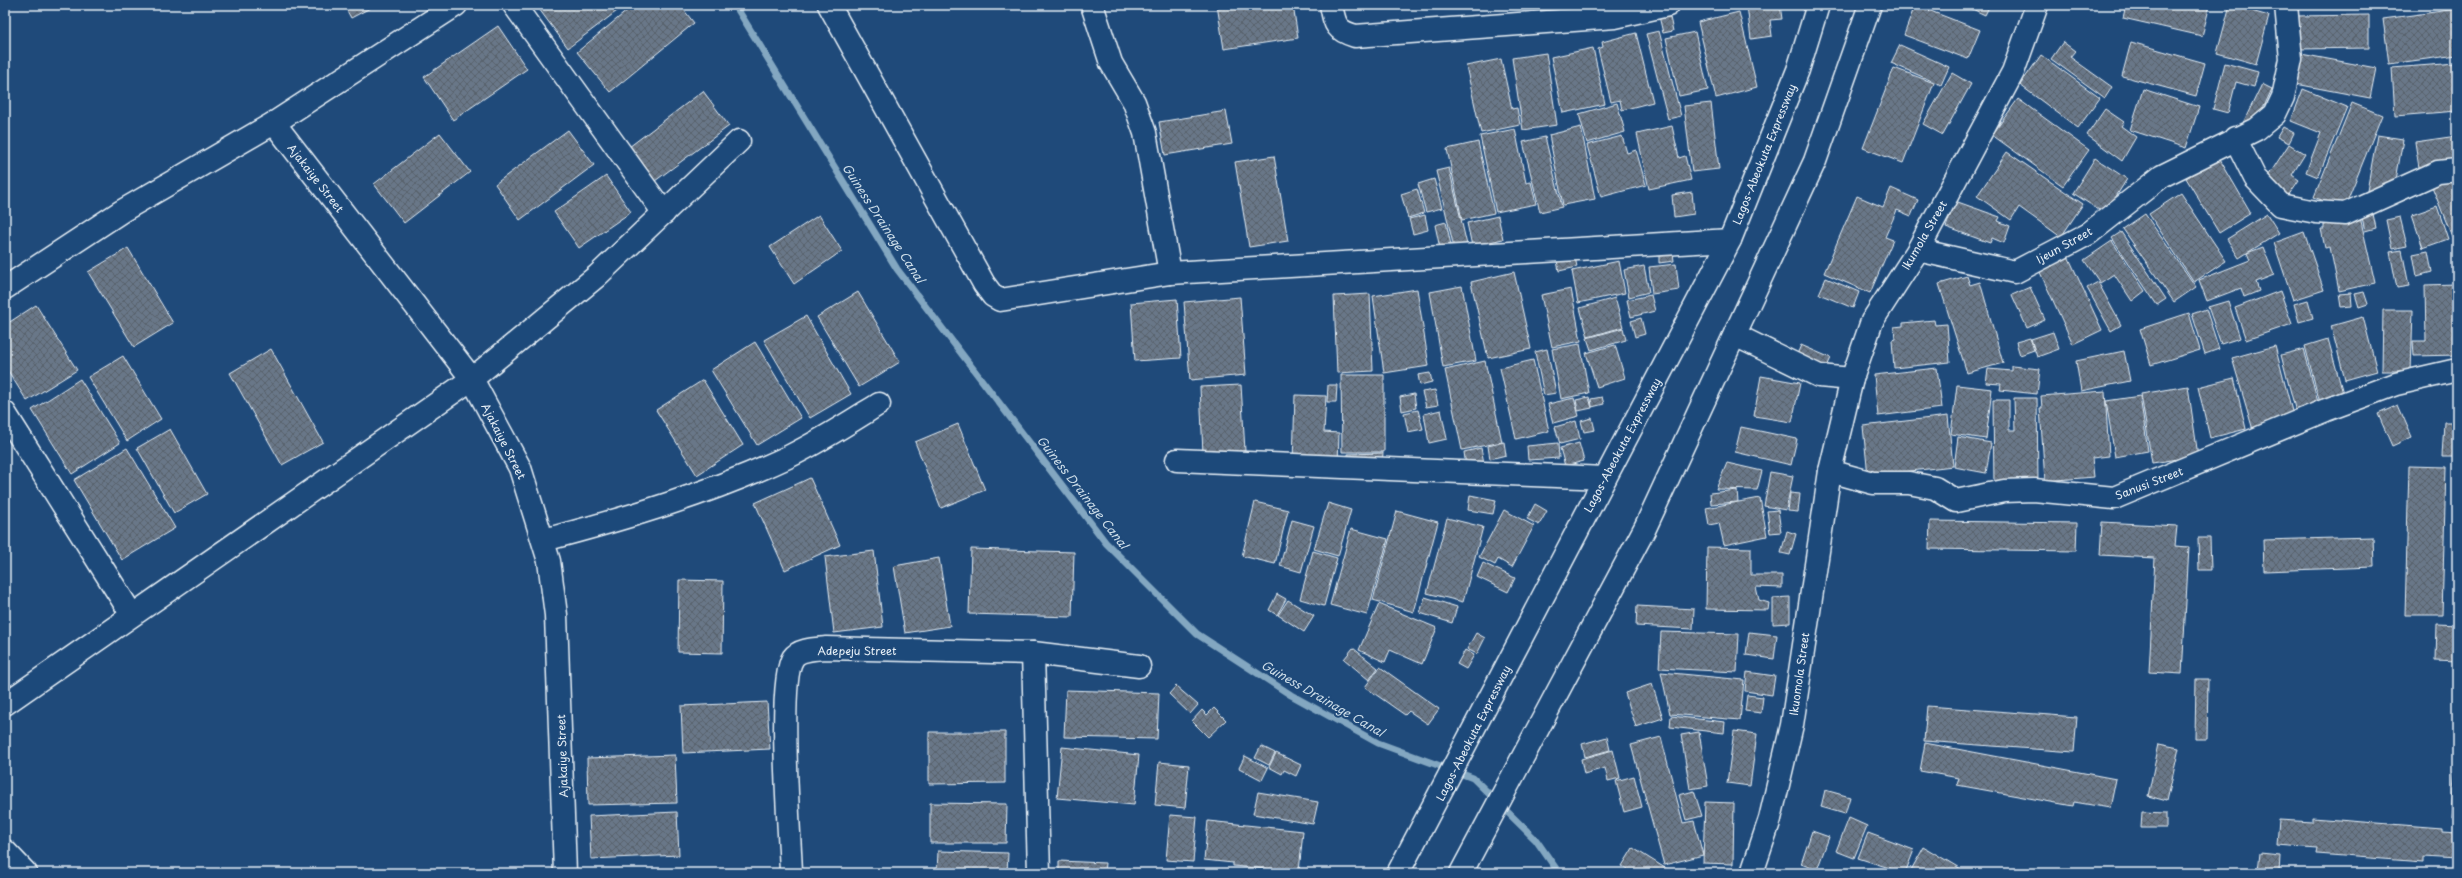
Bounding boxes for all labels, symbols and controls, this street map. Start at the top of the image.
street label: Lagos-Abeokuta Expressway [1728,81,1800,227]
street label: Ajakaiye Street [284,140,349,216]
water label: Guiness Drainage Canal [839,160,930,288]
street label: Ikumola Street [1897,197,1951,273]
street label: Ijeun Street [2033,222,2096,267]
street label: Lagos-Abeokuta Expressway [1579,375,1665,515]
street label: Ajakaiye Street [478,400,531,482]
water label: Guiness Drainage Canal [1033,432,1134,554]
street label: Sanusi Street [2113,462,2186,504]
street label: Ikuomola Street [1785,631,1813,717]
street label: Adepeju Street [817,642,897,659]
water label: Guiness Drainage Canal [1258,655,1389,741]
street label: Lagos-Abeokuta Expressway [1431,662,1515,804]
street label: Ajakaiye Street [552,714,572,798]

